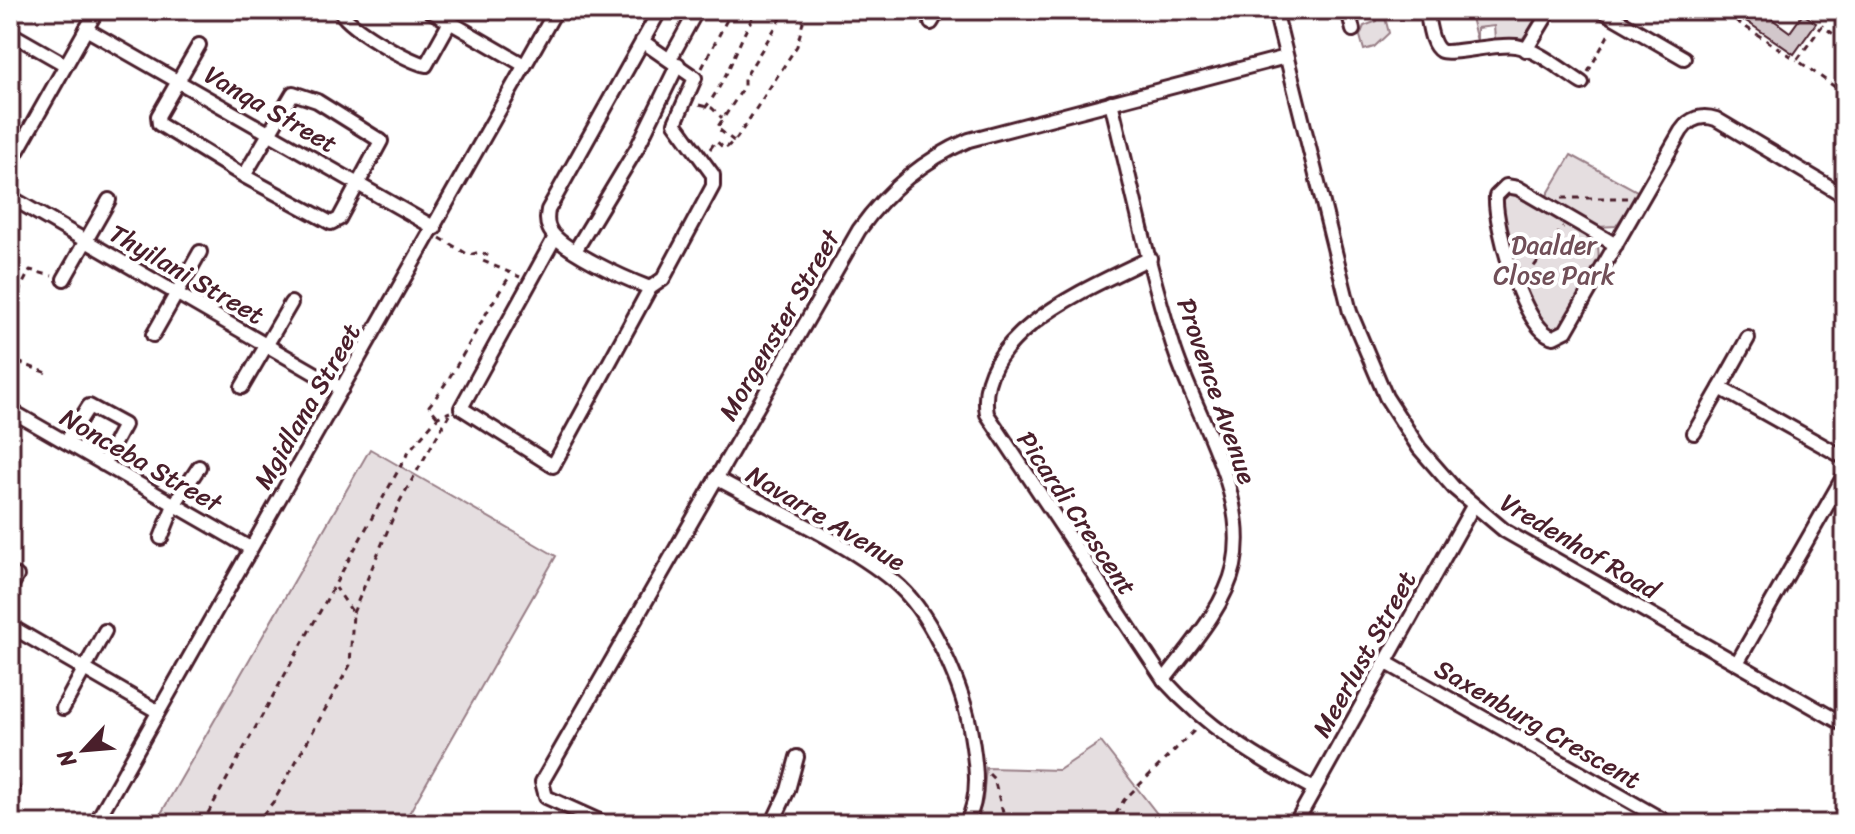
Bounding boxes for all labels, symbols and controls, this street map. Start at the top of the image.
street label: Vanqa Street [195,52,347,166]
street label: Thyilani Street [100,211,274,337]
street label: Morgenster Street [705,219,853,429]
park label: Daalder Close Park [1493,222,1615,298]
street label: Provence Avenue [1164,292,1271,491]
street label: Mgidlana Street [241,314,373,498]
street label: Nonceba Street [51,395,232,526]
street label: Picardi Crescent [1004,421,1150,605]
street label: Navarre Avenue [737,452,915,584]
street label: Vredenhof Road [1491,480,1671,613]
street label: Meerlust Street [1299,562,1429,746]
street label: Saxenburg Crescent [1426,646,1650,802]
north arrow [44,710,124,790]
text: N [45,742,88,775]

